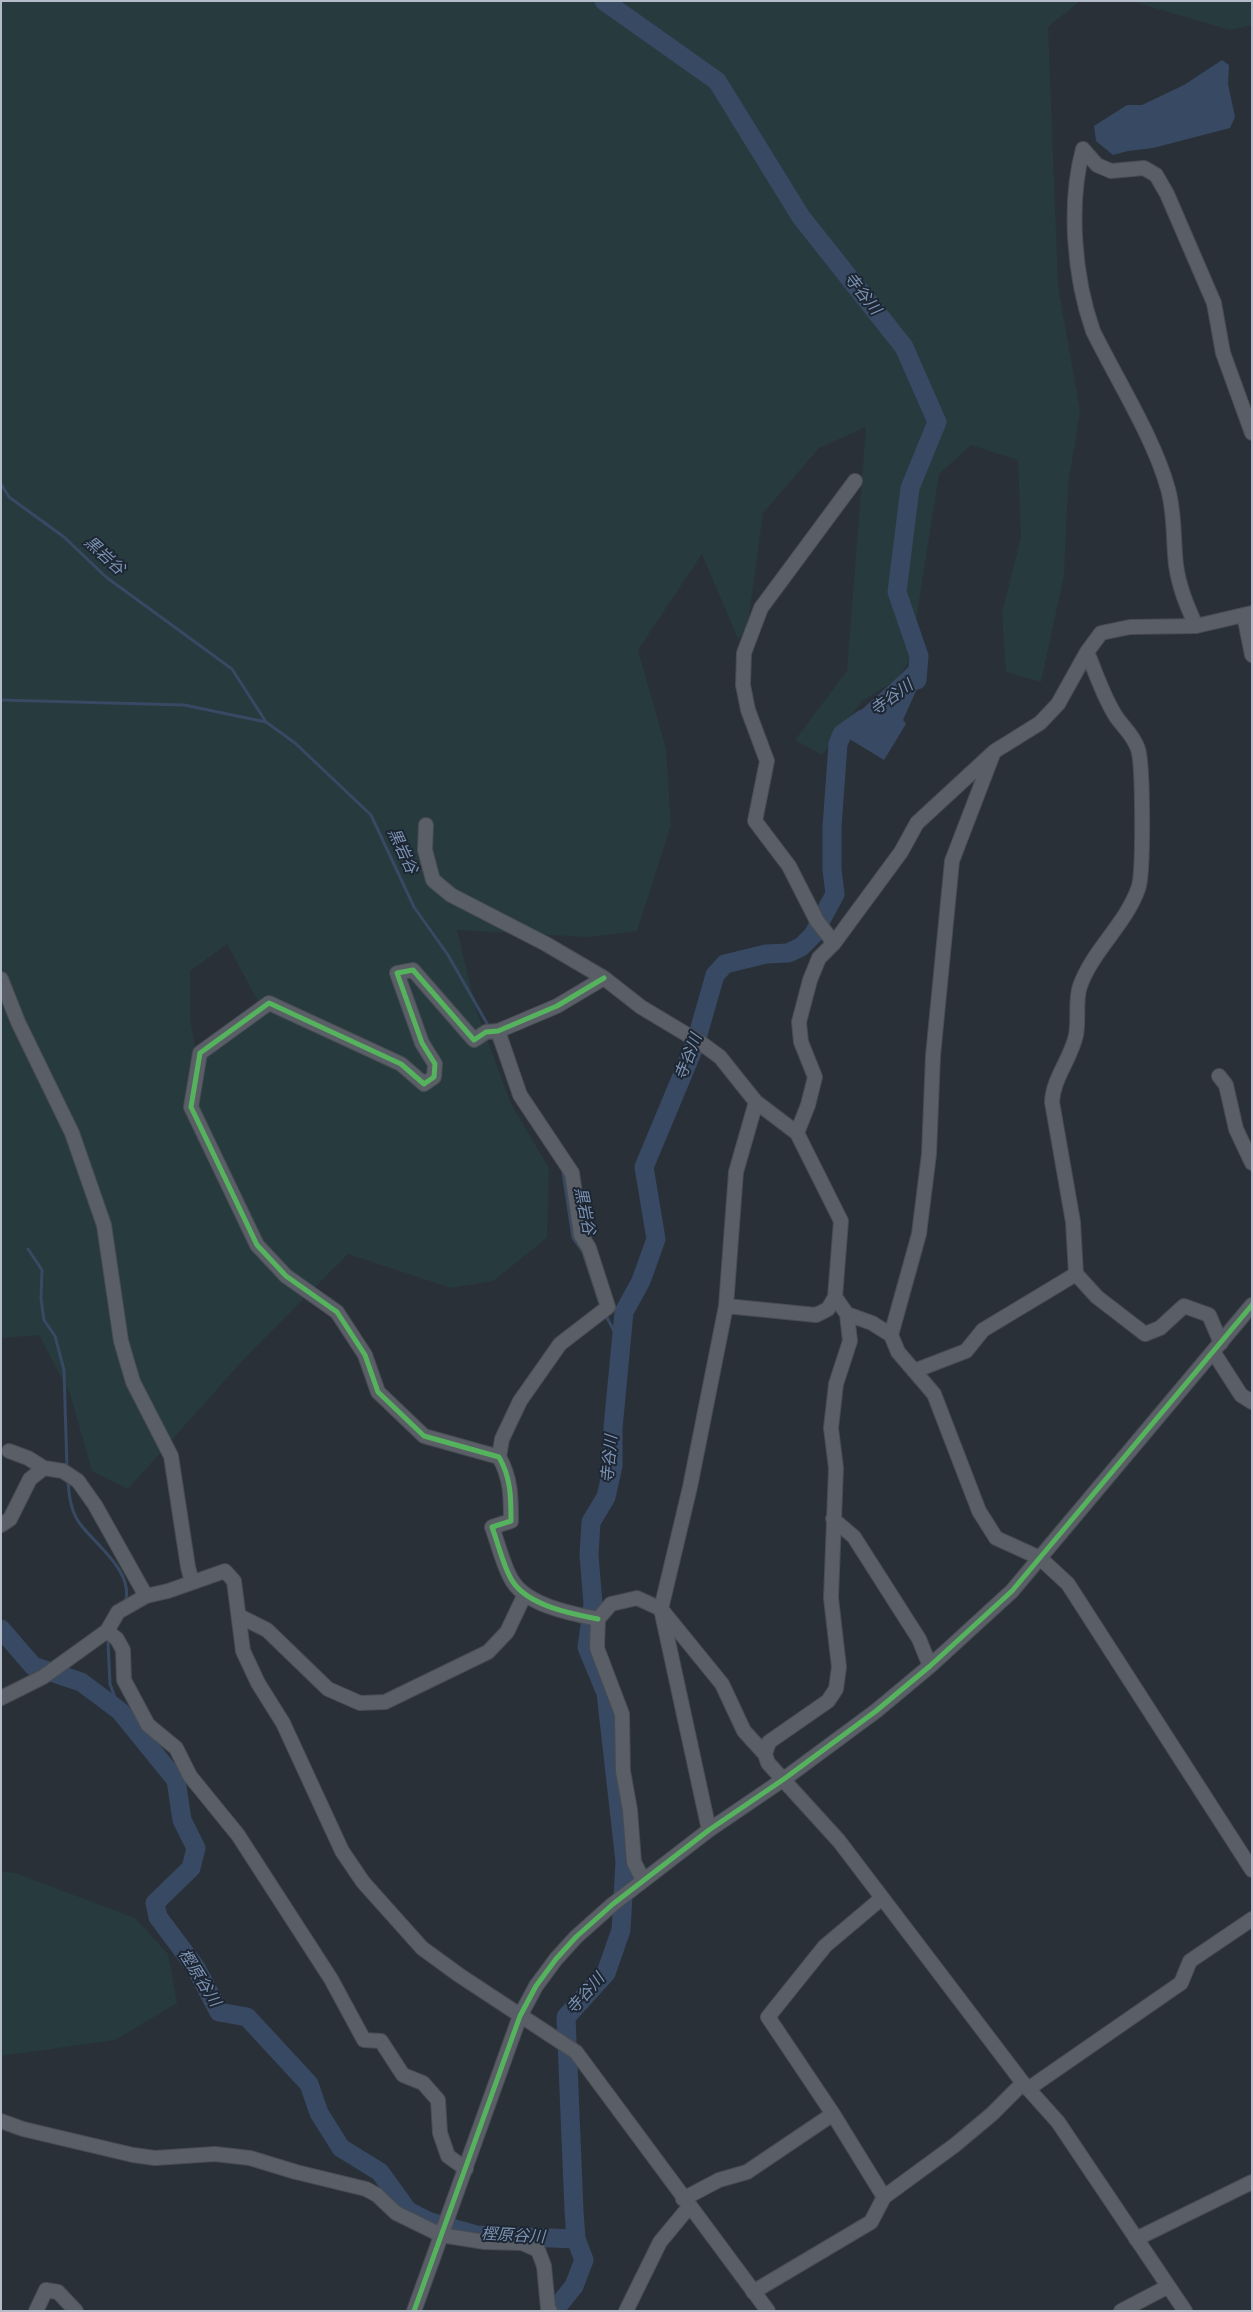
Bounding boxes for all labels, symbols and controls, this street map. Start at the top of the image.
water label: 寺谷川 [840,269,884,319]
water label: 黒岩谷 [80,533,128,579]
water label: 寺谷川 [867,676,917,720]
water label: 黒岩谷 [383,825,421,877]
water label: 寺谷川 [671,1031,707,1083]
water label: 黒岩谷 [570,1186,598,1236]
water label: 寺谷川 [598,1434,622,1484]
water label: 樫原谷川 [174,1946,224,2010]
water label: 寺谷川 [563,1970,609,2018]
water label: 樫原谷川 [481,2225,545,2247]

